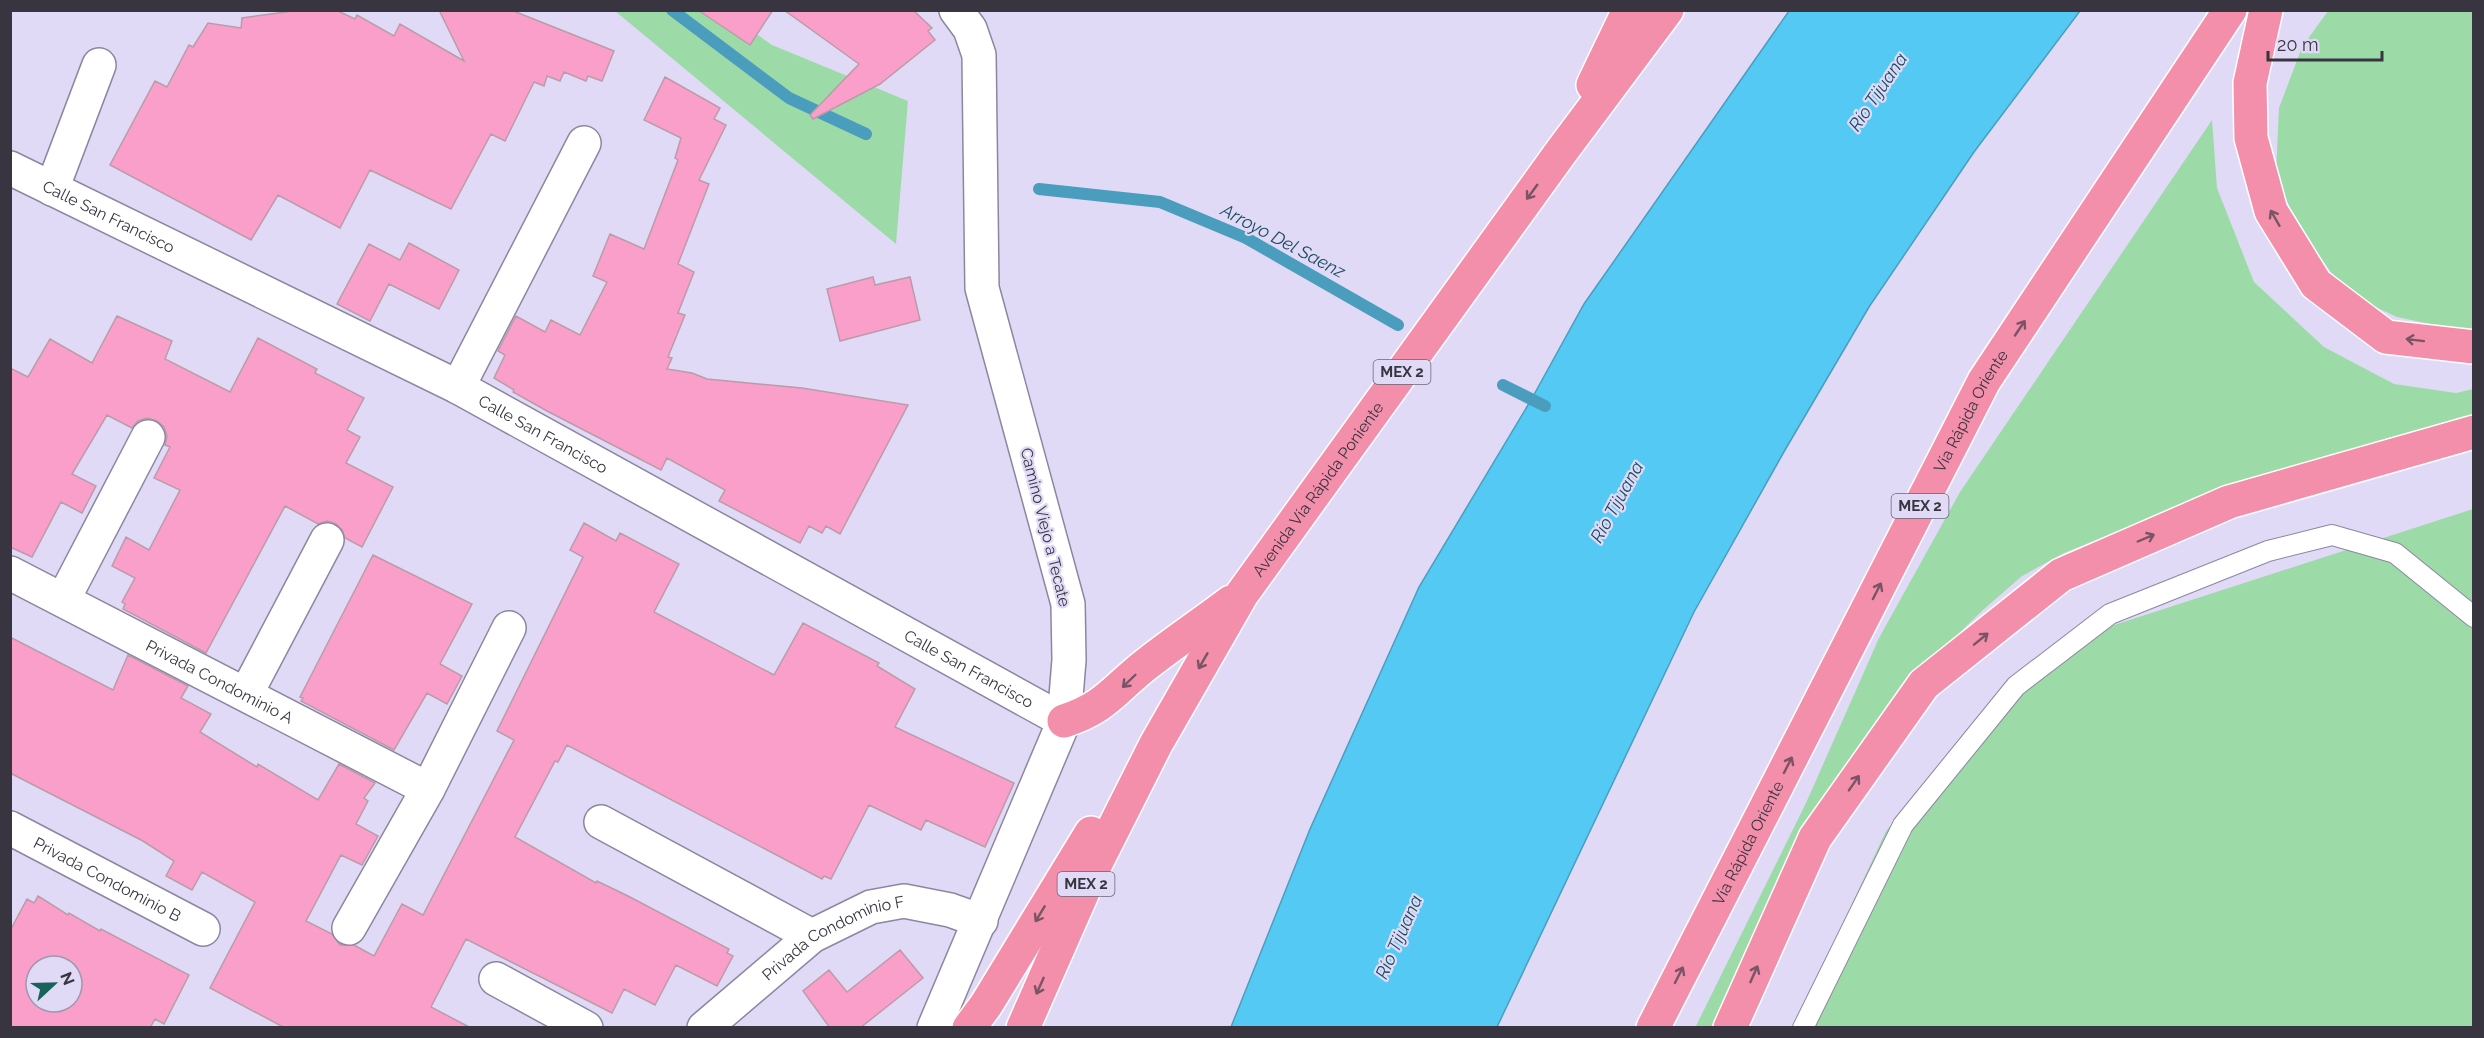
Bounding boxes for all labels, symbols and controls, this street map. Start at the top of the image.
scale bar [2268,24,2382,62]
text: 20 m [2277,34,2319,55]
water label: Río Tijuana [1844,49,1911,135]
street label: Calle San Francisco [39,176,178,257]
one-way arrow [1526,184,1538,200]
water label: Arroyo Del Saenz [1217,199,1349,282]
one-way arrow [2269,210,2281,227]
one-way arrow [2014,320,2026,337]
one-way arrow [2406,335,2426,346]
street label: Vía Rápida Oriente [1930,346,2012,476]
road number: MEX 2 [1374,360,1430,384]
street label: Calle San Francisco [475,391,611,478]
street label: Avenida Vía Rápida Poniente [1249,398,1388,580]
street label: Camino Viejo a Tecate [1017,446,1074,608]
water label: Río Tijuana [1586,457,1648,546]
road number: MEX 2 [1892,494,1948,518]
one-way arrow [2137,532,2155,543]
one-way arrow [1871,582,1883,600]
street label: Calle San Francisco [901,626,1037,712]
one-way arrow [1973,632,1989,645]
street label: Privada Condominio A [143,636,296,728]
one-way arrow [1197,652,1209,669]
one-way arrow [1121,673,1136,688]
one-way arrow [1782,756,1794,774]
one-way arrow [1847,776,1860,792]
street label: Vía Rápida Oriente [1709,778,1788,908]
street label: Privada Condominio B [30,833,184,926]
road number: MEX 2 [1058,872,1114,896]
street label: Privada Condominio F [758,892,906,985]
water label: Río Tijuana [1371,892,1426,982]
one-way arrow [1034,905,1046,922]
north arrow [24,954,84,1014]
one-way arrow [1749,966,1760,984]
one-way arrow [1674,967,1686,985]
text: N [56,969,79,988]
one-way arrow [1033,977,1044,995]

